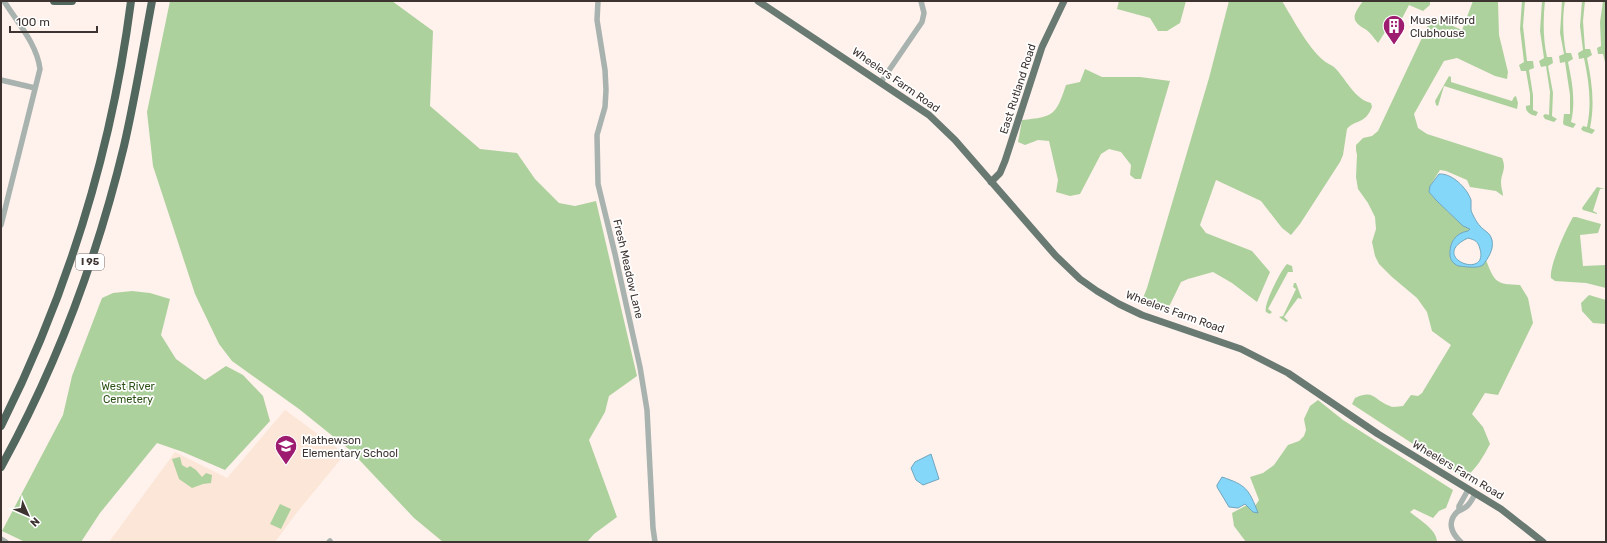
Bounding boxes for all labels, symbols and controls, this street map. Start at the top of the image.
scale bar [10,8,97,34]
building icon: Muse Milford Clubhouse [1381,13,1407,46]
place label: Muse Milford Clubhouse [1410,14,1475,40]
text: 100 m [16,15,50,29]
street label: East Rutland Road [997,42,1039,136]
street label: Wheelers Farm Road [850,45,942,115]
street label: Fresh Meadow Lane [610,218,646,320]
road number: I 95 [76,254,104,270]
street label: Wheelers Farm Road [1124,288,1226,336]
park label: West River Cemetery [101,380,156,406]
school or university icon: Mathewson Elementary School [273,433,299,466]
place label: Mathewson Elementary School [302,434,398,460]
street label: Wheelers Farm Road [1410,438,1506,502]
north arrow [8,495,48,535]
text: N [27,514,42,529]

